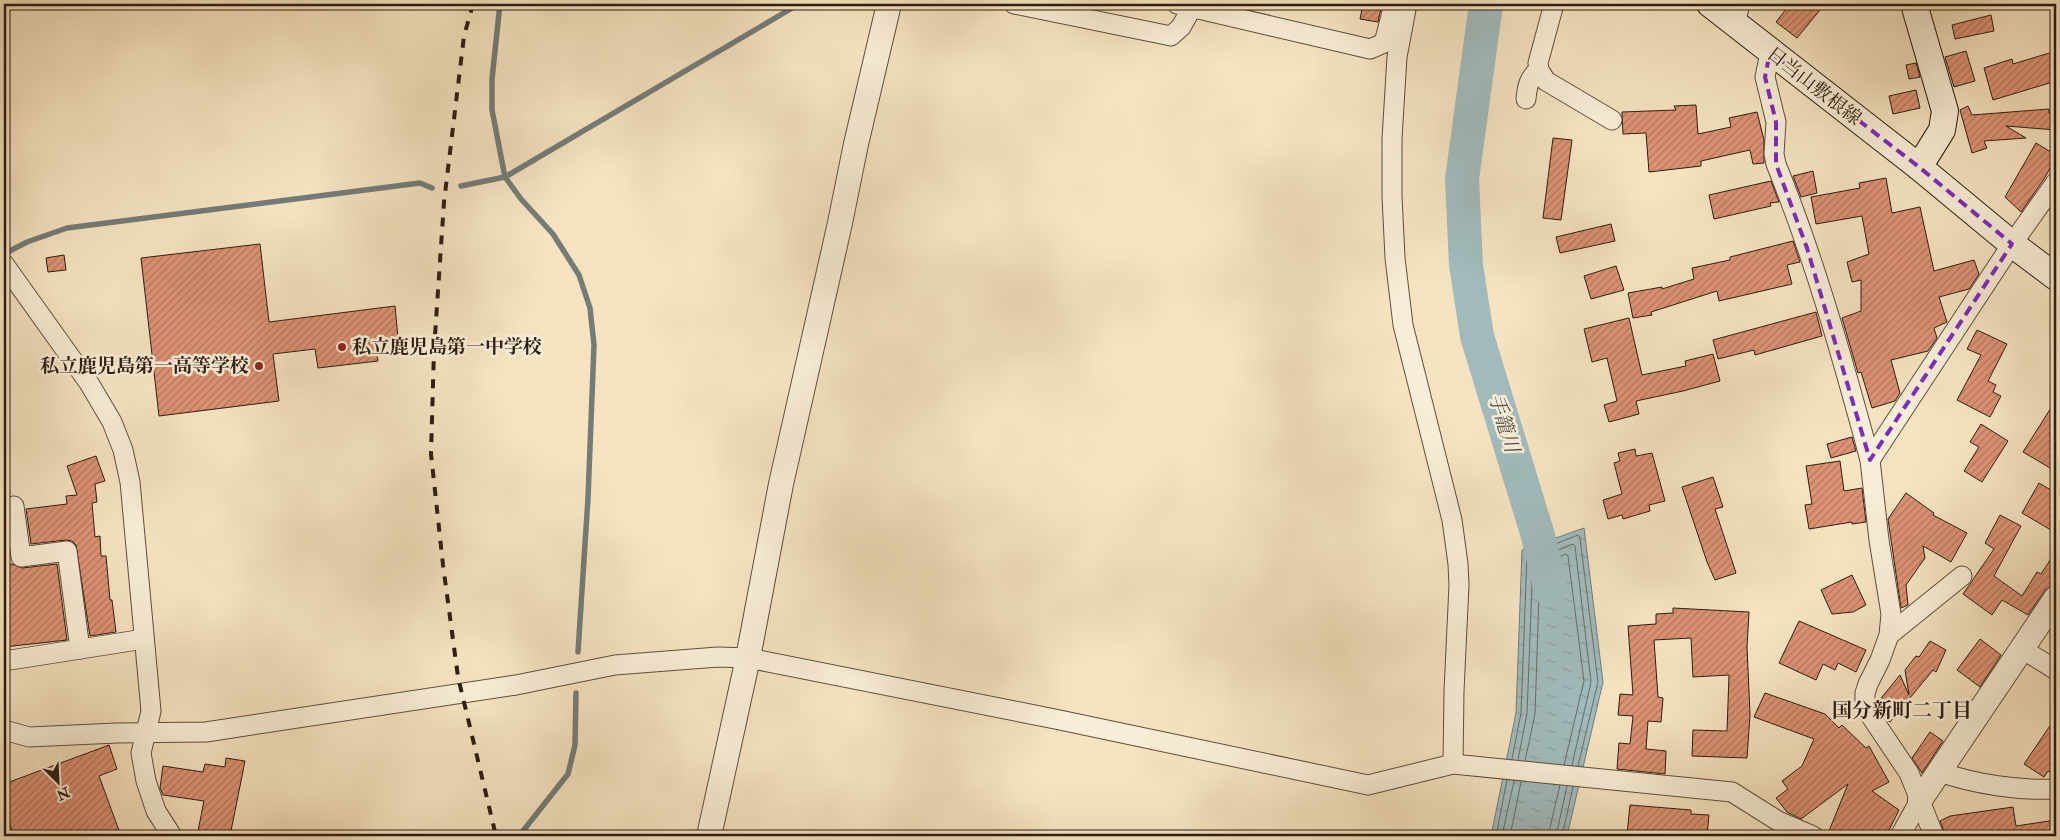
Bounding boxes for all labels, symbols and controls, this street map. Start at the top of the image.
street label: 日当山敷根線 [1762,41,1866,131]
place label: 私立鹿児島第一中学校 [352,335,542,359]
marker: 私立鹿児島第一中学校 [336,341,348,353]
place label: 私立鹿児島第一高等学校 [40,354,249,378]
marker: 私立鹿児島第一高等学校 [253,360,265,372]
water label: 手籠川 [1483,391,1525,457]
district label: 国分新町二丁目 [1832,698,1972,723]
north arrow [32,758,82,808]
text: N [53,783,73,804]

